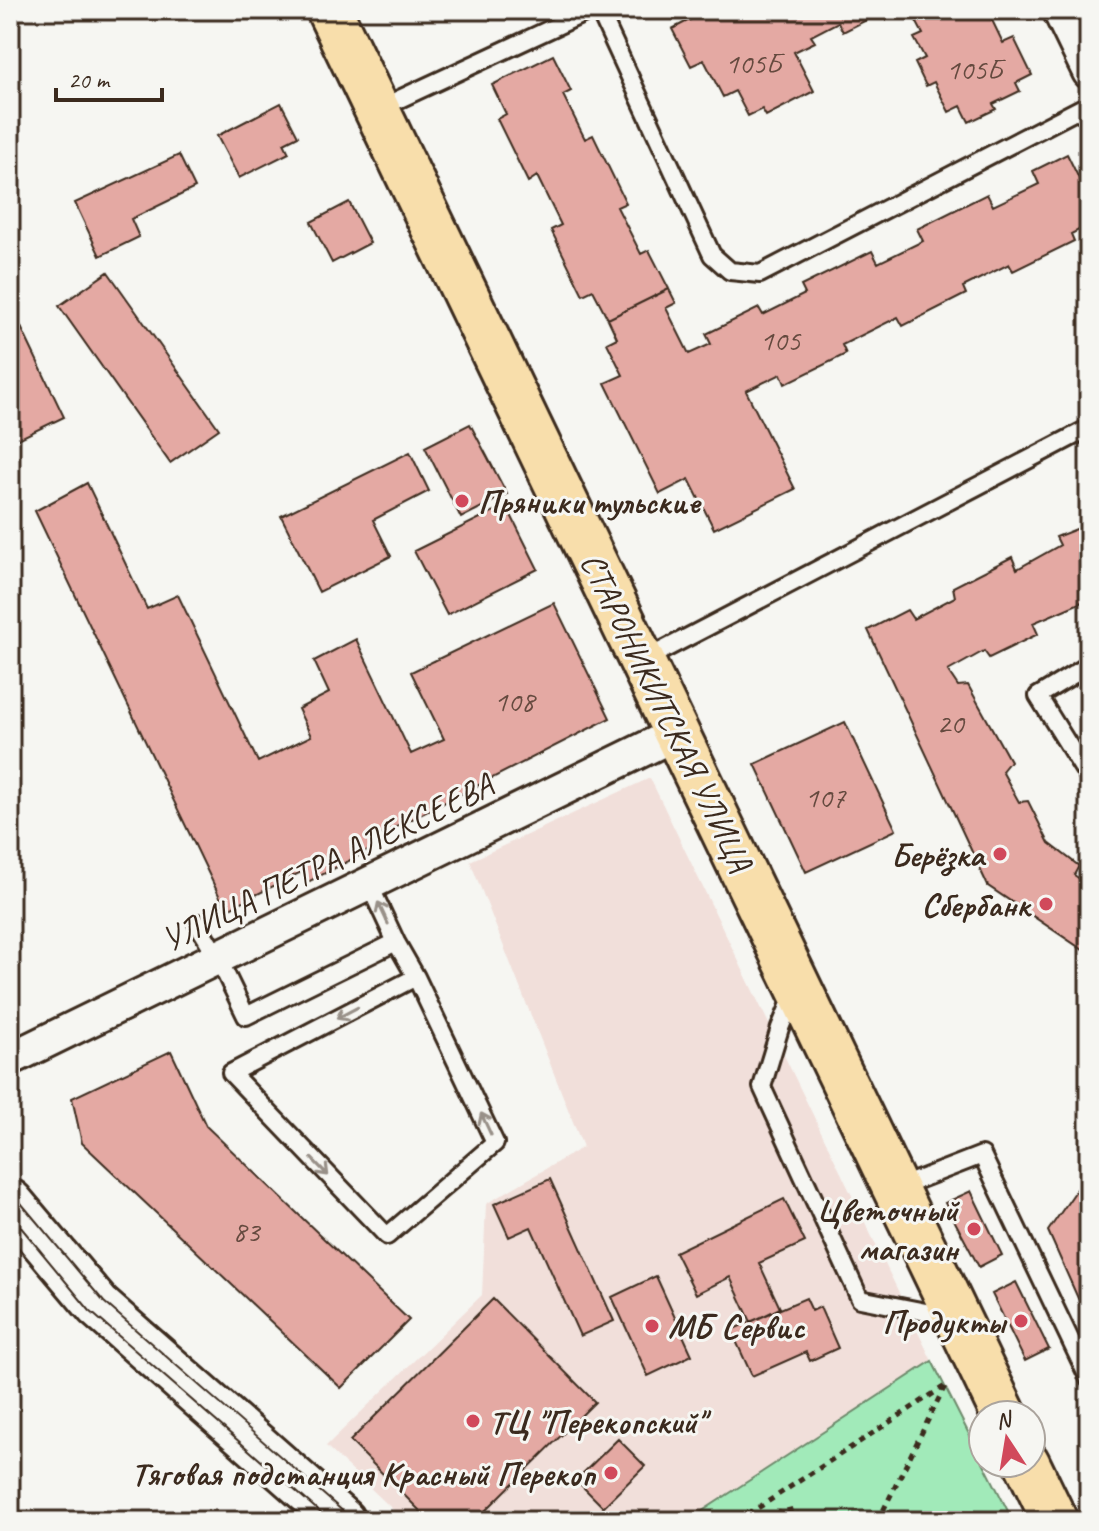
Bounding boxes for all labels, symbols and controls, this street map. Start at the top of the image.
house number: 105Б [725,44,786,82]
house number: 105Б [946,50,1007,88]
scale bar [56,52,162,102]
text: 20 m [68,65,111,95]
house number: 105 [760,321,802,359]
place label: Пряники тульские [478,480,702,523]
marker: Пряники тульские [453,492,471,510]
street label: СТАРОНИКИТСКАЯ УЛИЦА [571,545,763,879]
house number: 108 [494,682,537,720]
house number: 20 [937,704,966,742]
street label: УЛИЦА ПЕТРА АЛЕКСЕЕВА [154,762,501,961]
house number: 107 [805,778,847,816]
place label: Берёзка [891,833,987,877]
marker: Берёзка [991,845,1009,863]
place label: Сбербанк [921,883,1032,926]
marker: Сбербанк [1037,895,1055,913]
one-way arrow [375,901,390,925]
one-way arrow [335,1005,359,1021]
one-way arrow [478,1112,493,1136]
one-way arrow [310,1157,329,1176]
place label: Цветочный магазин [817,1188,961,1270]
house number: 83 [233,1212,262,1250]
marker: Цветочный магазин [965,1220,983,1238]
place label: Продукты [882,1300,1008,1343]
place label: МБ Сервис [668,1305,806,1348]
marker: Продукты [1012,1312,1030,1330]
marker: МБ Сервис [643,1317,661,1335]
north arrow [967,1399,1047,1479]
place label: ТЦ "Перекопский" [489,1400,712,1443]
text: N [993,1405,1016,1436]
marker: ТЦ "Перекопский" [464,1412,482,1430]
place label: Тяговая подстанция Красный Перекоп [131,1452,597,1495]
marker: Тяговая подстанция Красный Перекоп [602,1464,620,1482]

